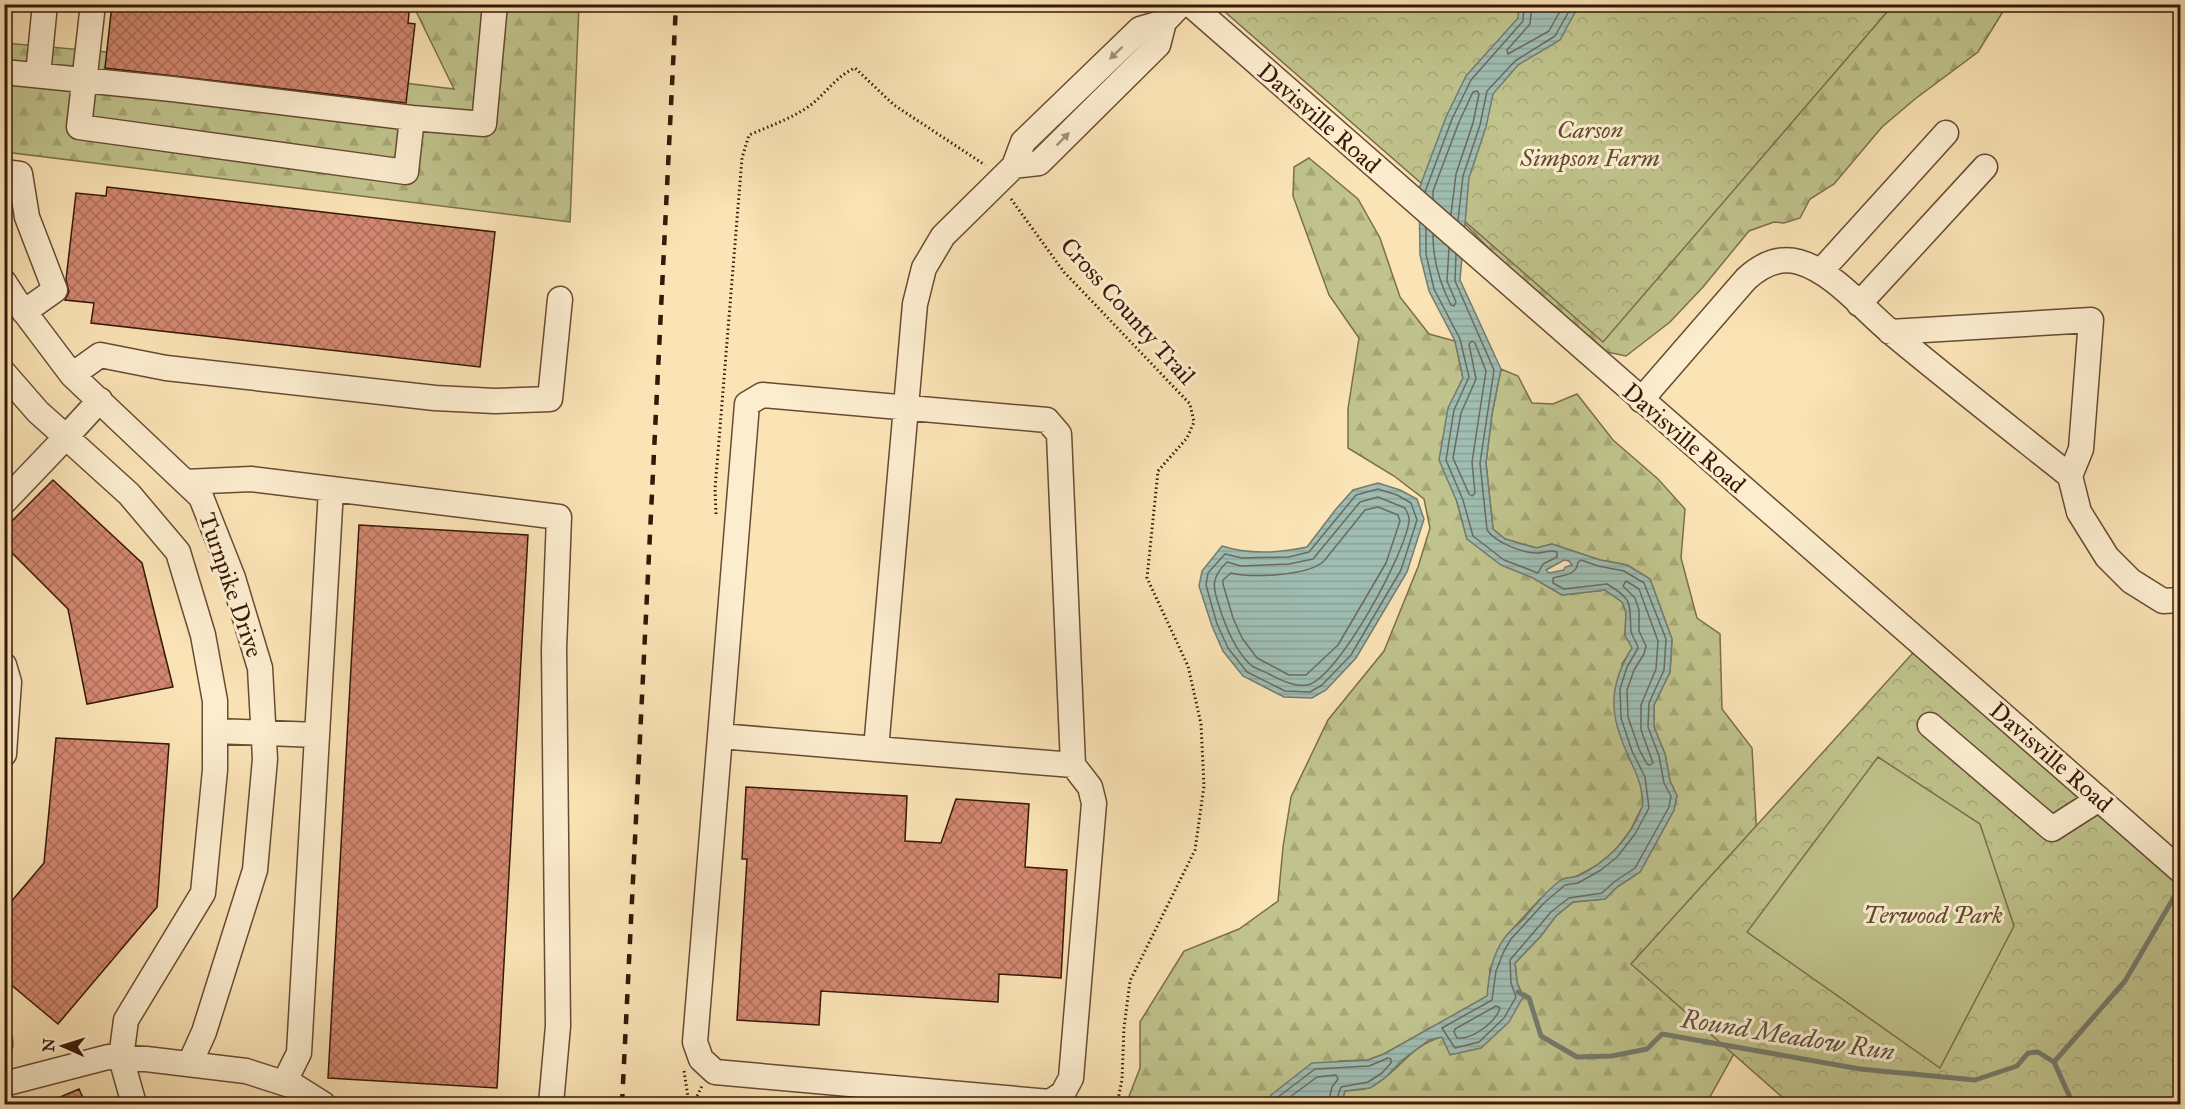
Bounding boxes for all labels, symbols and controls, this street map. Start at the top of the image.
one-way arrow [1109,45,1123,59]
street label: Davisville Road [1251,56,1387,180]
park label: Carson Simpson Farm [1519,115,1660,173]
one-way arrow [1055,133,1069,147]
street label: Cross County Trail [1054,231,1202,391]
street label: Davisville Road [1616,376,1752,500]
street label: Turnpike Drive [192,509,270,661]
street label: Davisville Road [1983,695,2119,819]
park label: Terwood Park [1863,900,2003,930]
water label: Round Meadow Run [1678,1002,1897,1068]
north arrow [33,1016,93,1076]
text: N [39,1038,58,1053]

